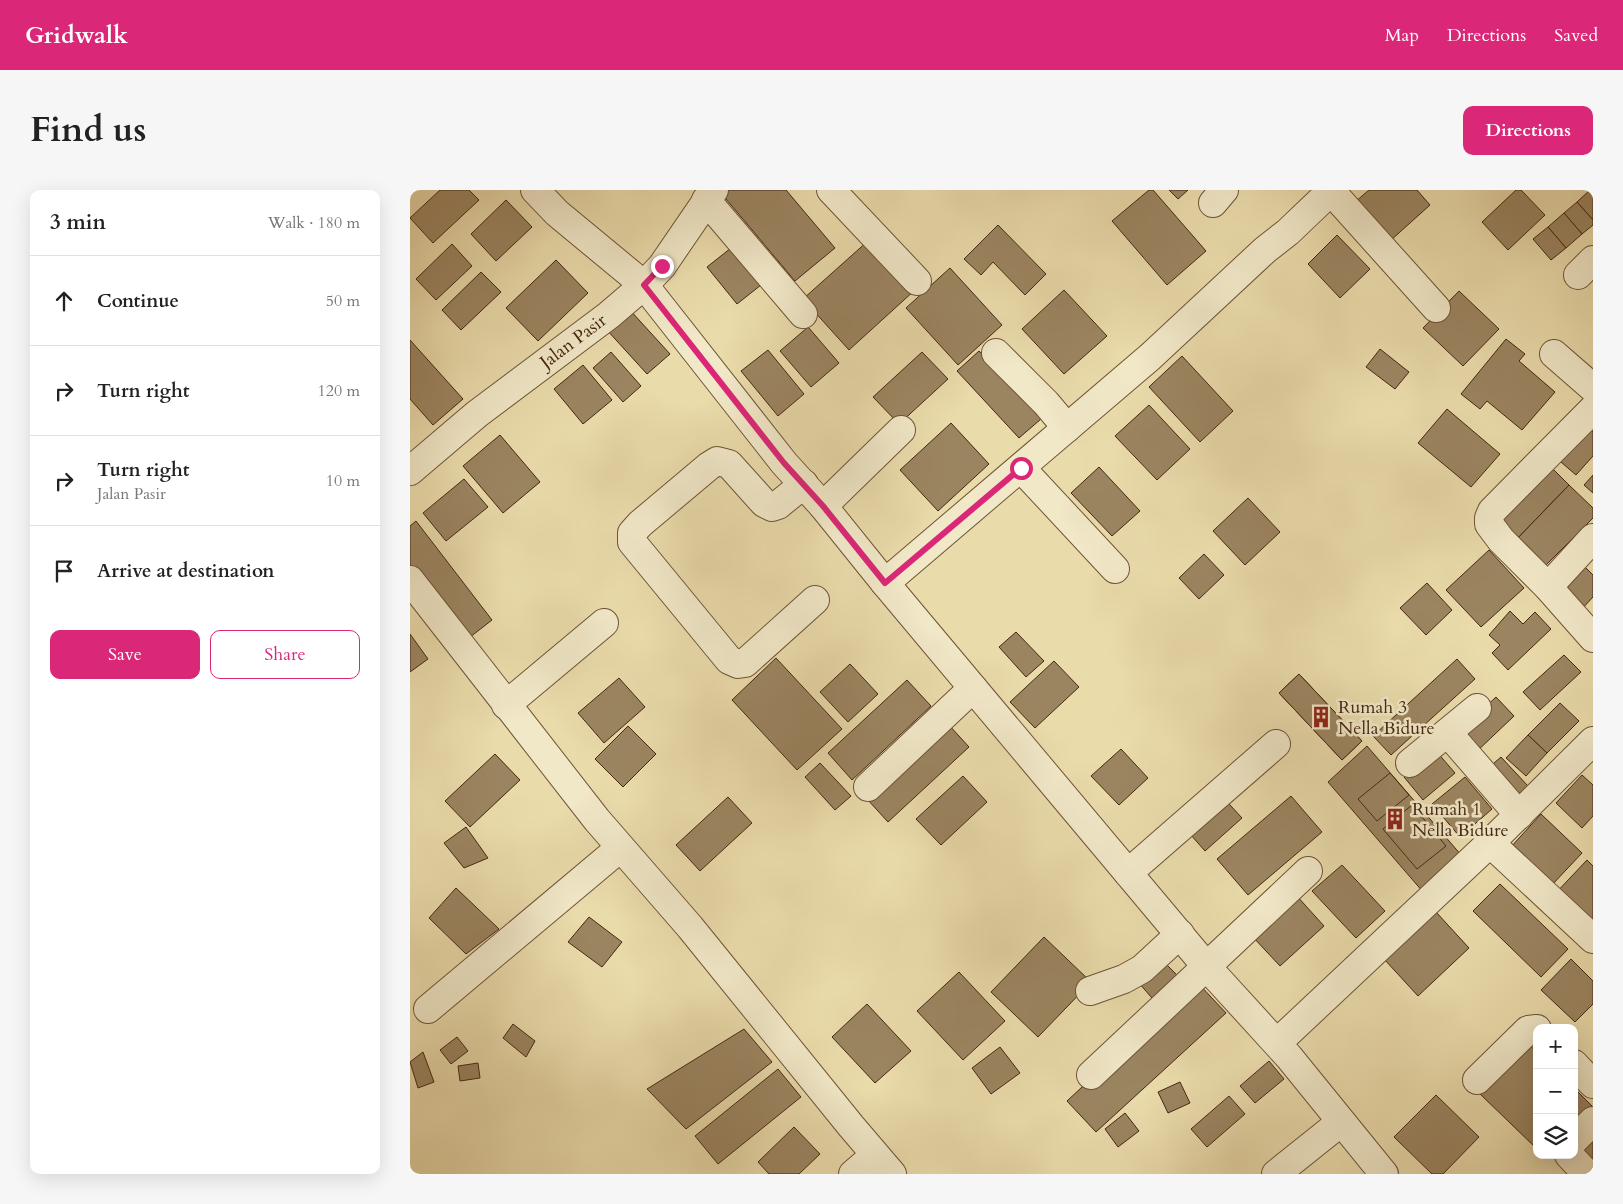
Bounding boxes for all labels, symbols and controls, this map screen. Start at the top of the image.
text: Gridwalk [25,19,128,52]
text: Map [1385,23,1419,48]
text: Directions [1447,23,1526,48]
text: Saved [1554,23,1598,48]
text: Find us [30,106,146,154]
button: Directions [1463,106,1593,155]
text: 3 min [50,208,106,237]
text: Walk · 180 m [268,212,360,234]
route end [651,255,674,278]
icon: ahead [50,287,78,315]
text: Continue [97,288,179,314]
text: 50 m [326,290,360,312]
street label: Jalan Pasir [532,308,612,376]
icon: right [50,377,78,405]
text: Turn right [97,378,189,404]
text: 120 m [318,380,360,402]
text: Turn right [97,457,189,483]
route start [1010,457,1033,480]
icon: right [50,467,78,495]
text: 10 m [326,470,360,492]
text: Jalan Pasir [97,483,166,505]
icon: arrive [50,557,78,585]
text: Arrive at destination [97,558,274,584]
button: Save [50,630,200,679]
button: Share [210,630,360,679]
place label: Rumah 3 Nella Bidure [1338,695,1435,741]
building icon: Rumah 3 Nella Bidure [1308,704,1334,730]
place label: Rumah 1 Nella Bidure [1412,797,1509,843]
building icon: Rumah 1 Nella Bidure [1382,806,1408,832]
map controls [1533,1024,1578,1159]
button: + [1533,1024,1578,1069]
button: − [1533,1069,1578,1114]
button: layers [1533,1114,1578,1159]

